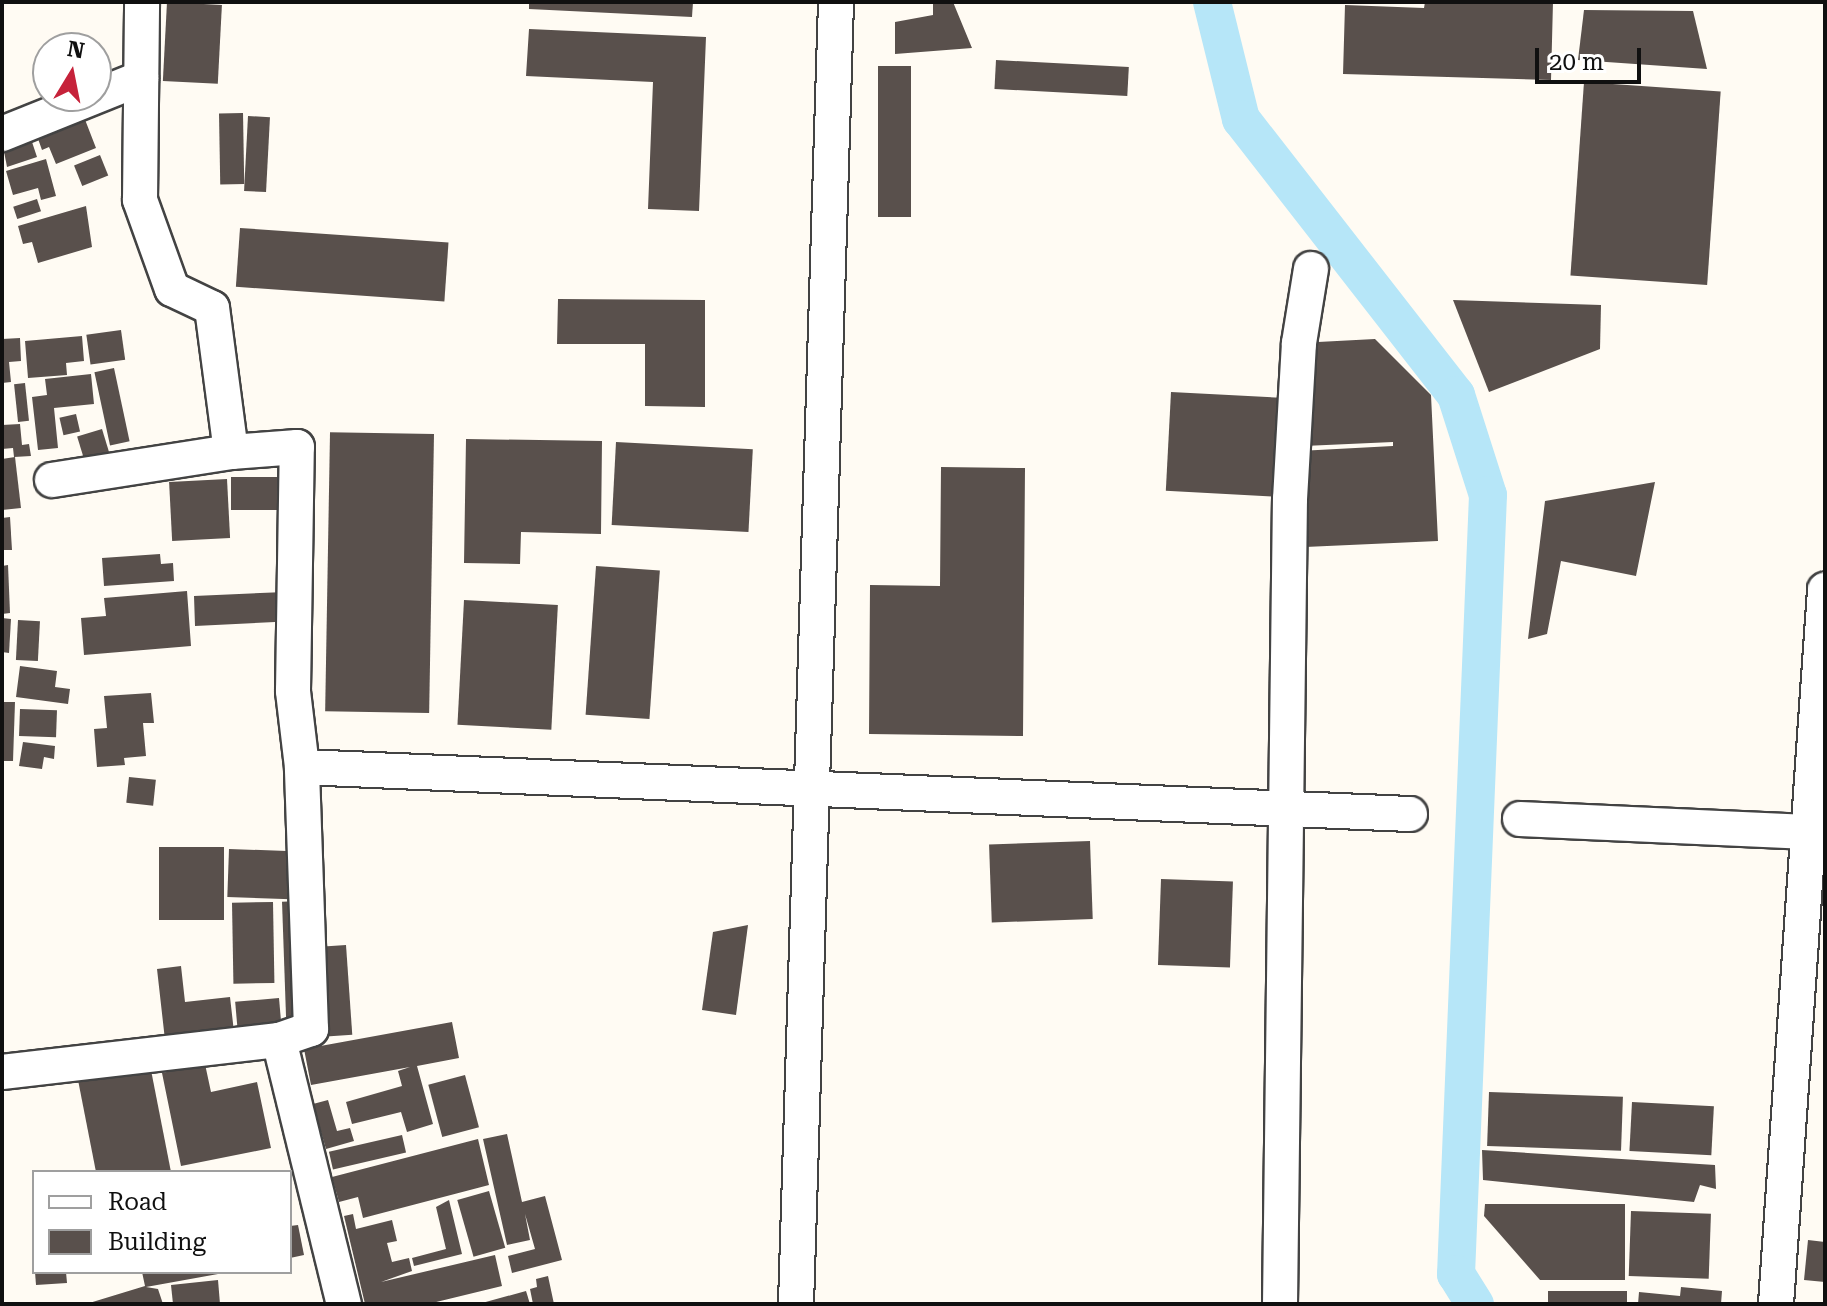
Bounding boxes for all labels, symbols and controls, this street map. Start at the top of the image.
north arrow [32,32,112,112]
scale bar [1539,32,1645,82]
text: N [65,36,86,64]
text: 20 m [1549,48,1604,76]
legend [32,1170,292,1274]
text: Road [108,1188,167,1216]
text: Building [108,1228,206,1256]

